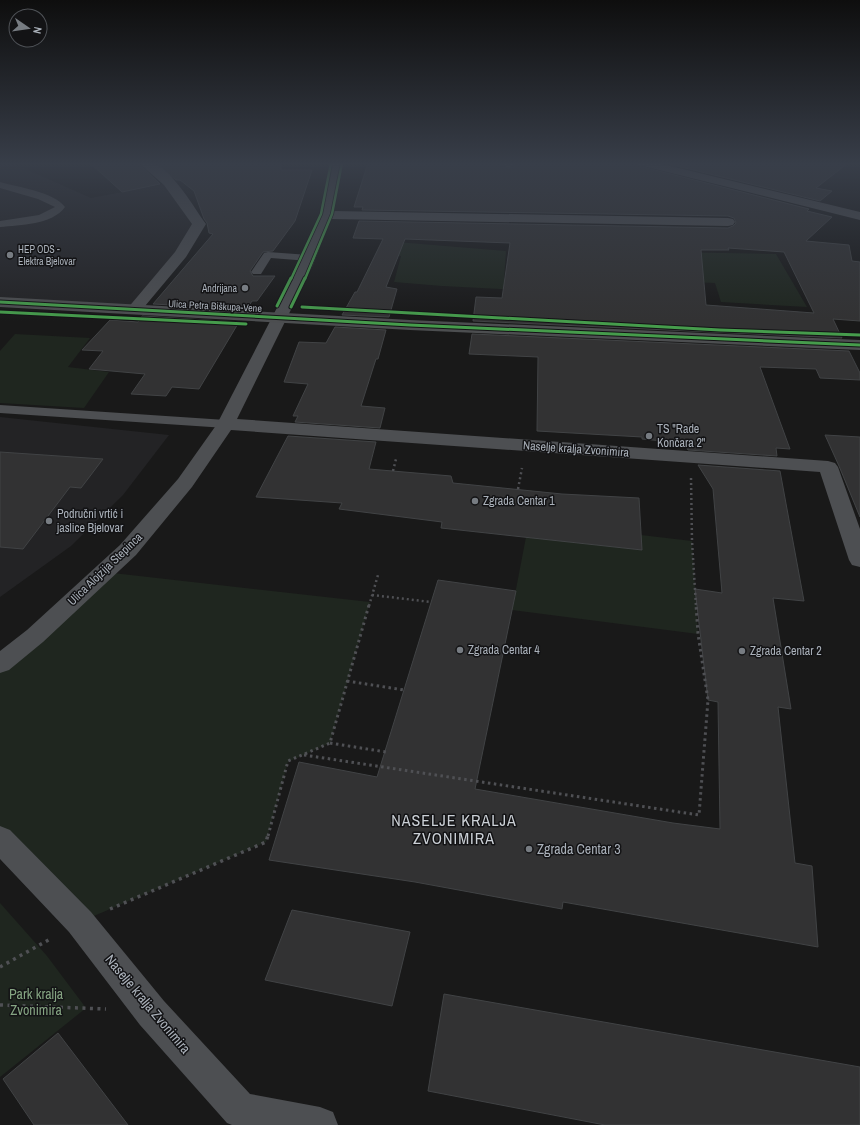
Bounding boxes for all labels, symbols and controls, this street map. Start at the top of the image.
north arrow [8,8,48,48]
text: N [30,26,45,35]
place label: HEP ODS - Elektra Bjelovar [18,243,76,268]
marker: HEP ODS - Elektra Bjelovar [5,250,15,260]
place label: Andrijana [201,282,237,295]
marker: Andrijana [240,283,250,293]
street label: Ulica Petra Biškupa-Vene [168,297,263,315]
place label: TS "Rade Končara 2" [657,421,706,451]
marker: TS "Rade Končara 2" [644,431,654,441]
street label: Naselje kralja Zvonimira [523,437,630,461]
place label: Zgrada Centar 1 [483,493,555,509]
marker: Zgrada Centar 1 [470,496,480,506]
place label: Područni vrtić i jaslice Bjelovar [56,506,124,536]
marker: Područni vrtić i jaslice Bjelovar [44,516,54,526]
street label: Ulica Alojzija Stepinca [64,529,146,609]
place label: Zgrada Centar 4 [468,642,540,658]
place label: Zgrada Centar 2 [750,643,822,659]
marker: Zgrada Centar 4 [455,645,465,655]
marker: Zgrada Centar 2 [737,646,747,656]
district label: NASELJE KRALJA ZVONIMIRA [391,809,517,849]
place label: Zgrada Centar 3 [537,840,621,858]
marker: Zgrada Centar 3 [524,844,534,854]
street label: Naselje kralja Zvonimira [101,951,195,1058]
park label: Park kralja Zvonimira [9,985,64,1019]

